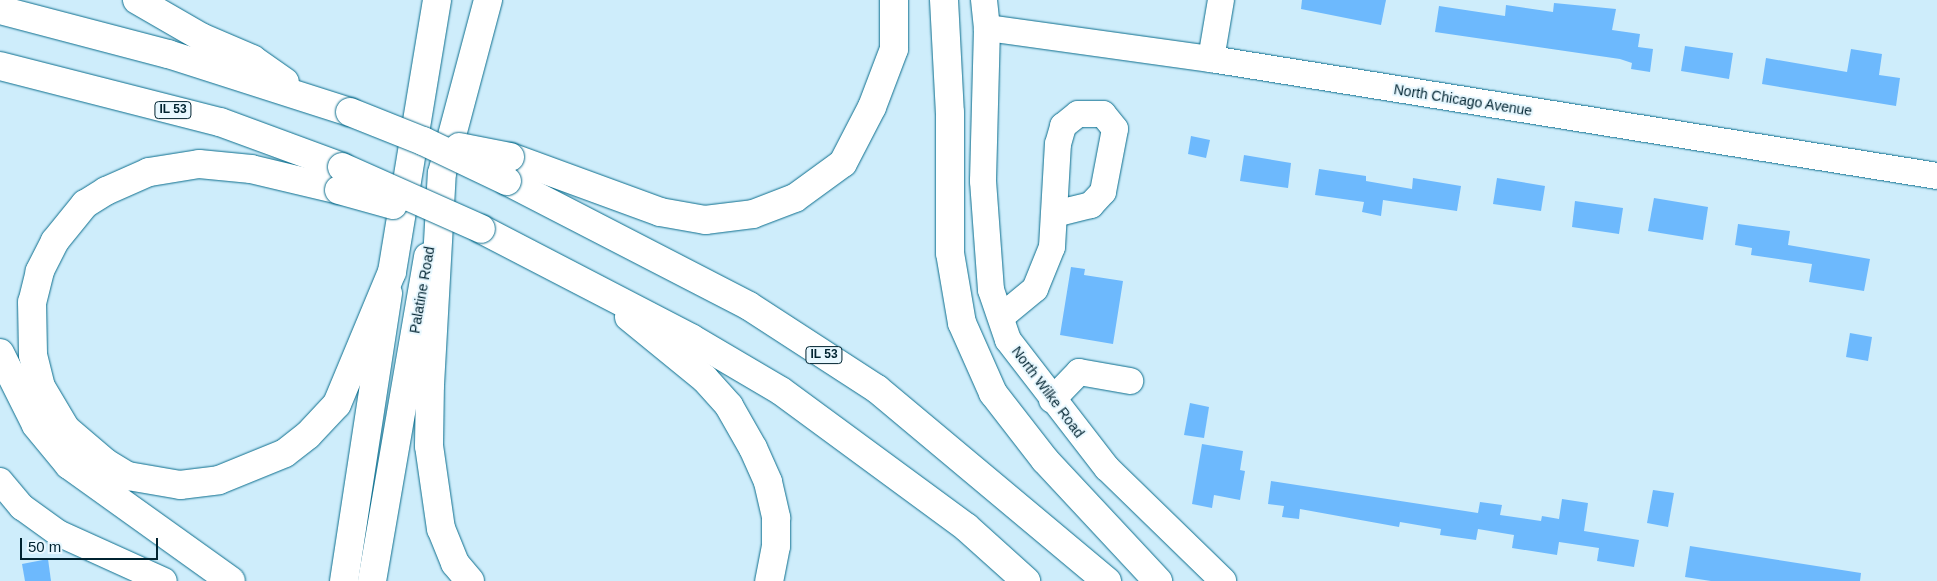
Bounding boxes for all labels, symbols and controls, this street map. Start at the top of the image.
street label: North Chicago Avenue [1392,81,1534,119]
road number: IL 53 [154,100,192,120]
street label: Palatine Road [406,245,438,335]
street label: North Wilke Road [1008,343,1088,441]
road number: IL 53 [805,346,843,364]
scale bar [22,528,160,560]
text: 50 m [28,538,61,555]

